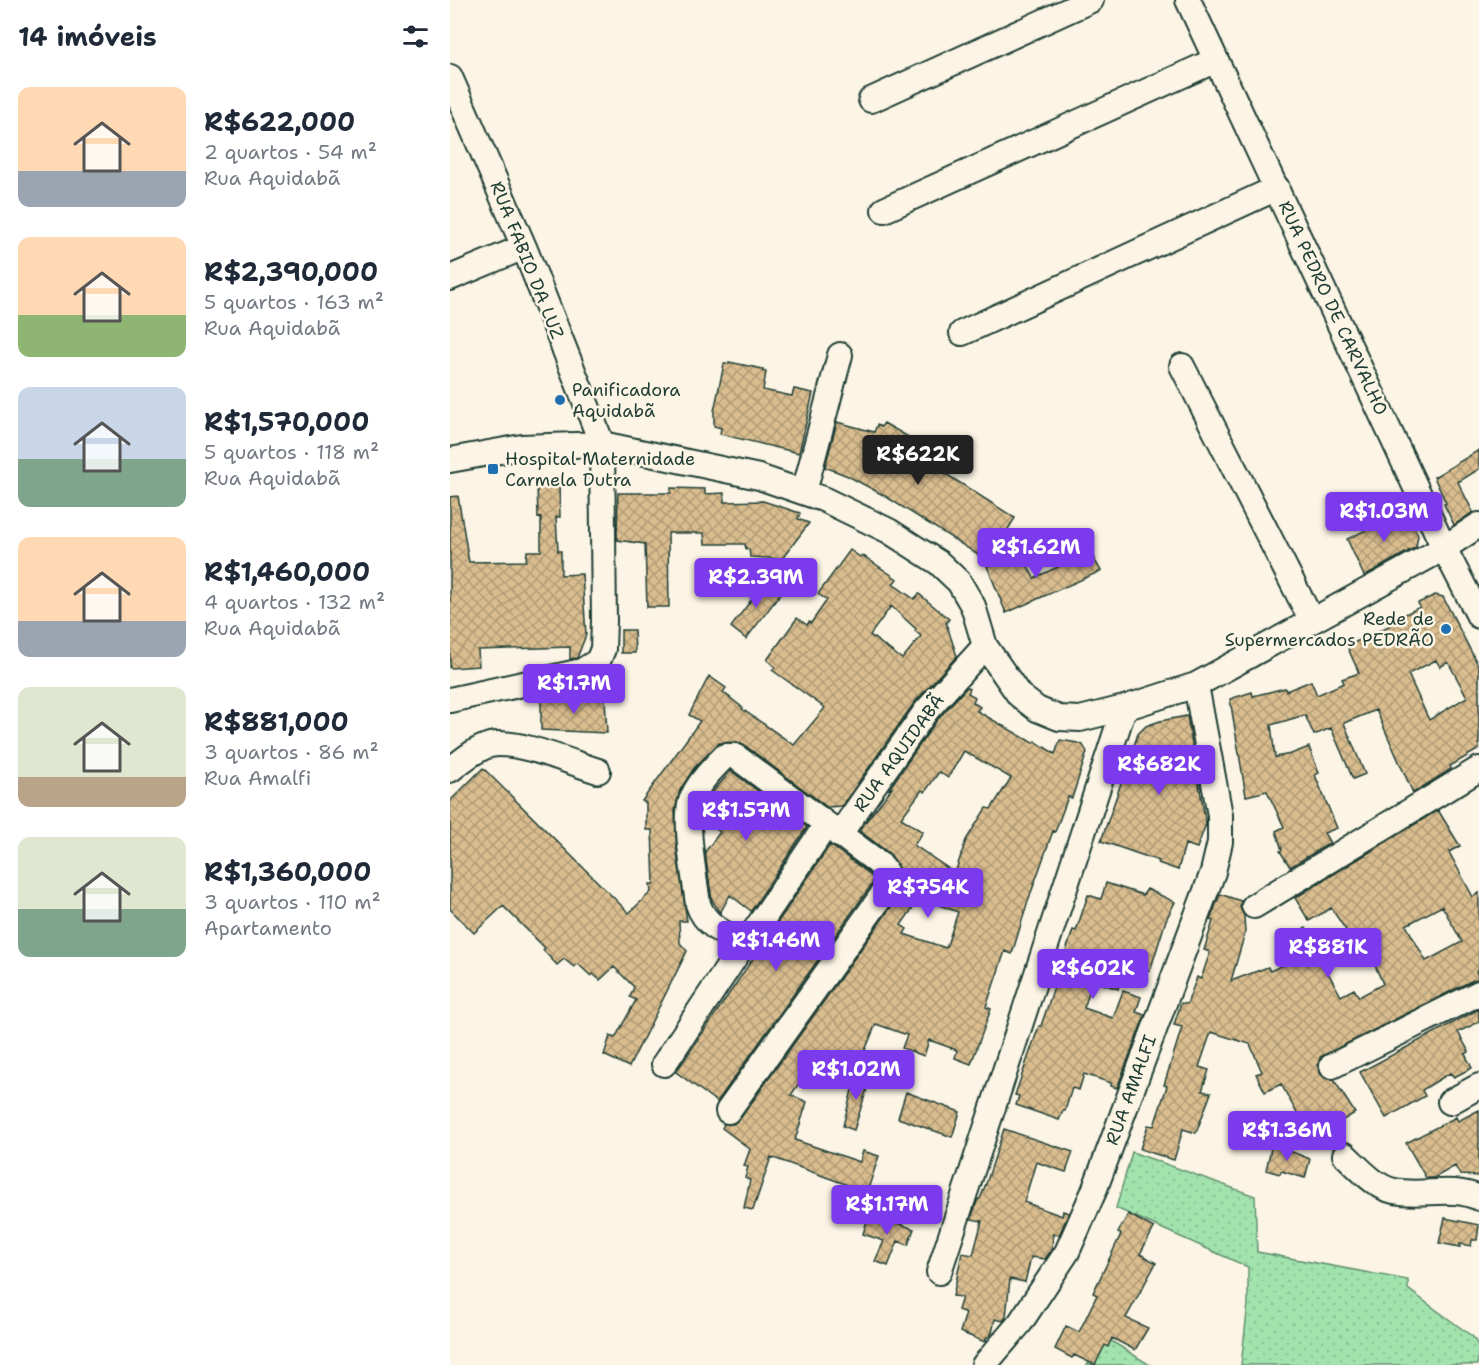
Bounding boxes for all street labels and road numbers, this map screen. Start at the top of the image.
street label: RUA FABIO DA LUZ [484,178,570,342]
street label: RUA PEDRO DE CARVALHO [1273,197,1393,419]
street label: RUA AQUIDABÃ [848,689,950,817]
street label: RUA AMALFI [1100,1031,1162,1149]

